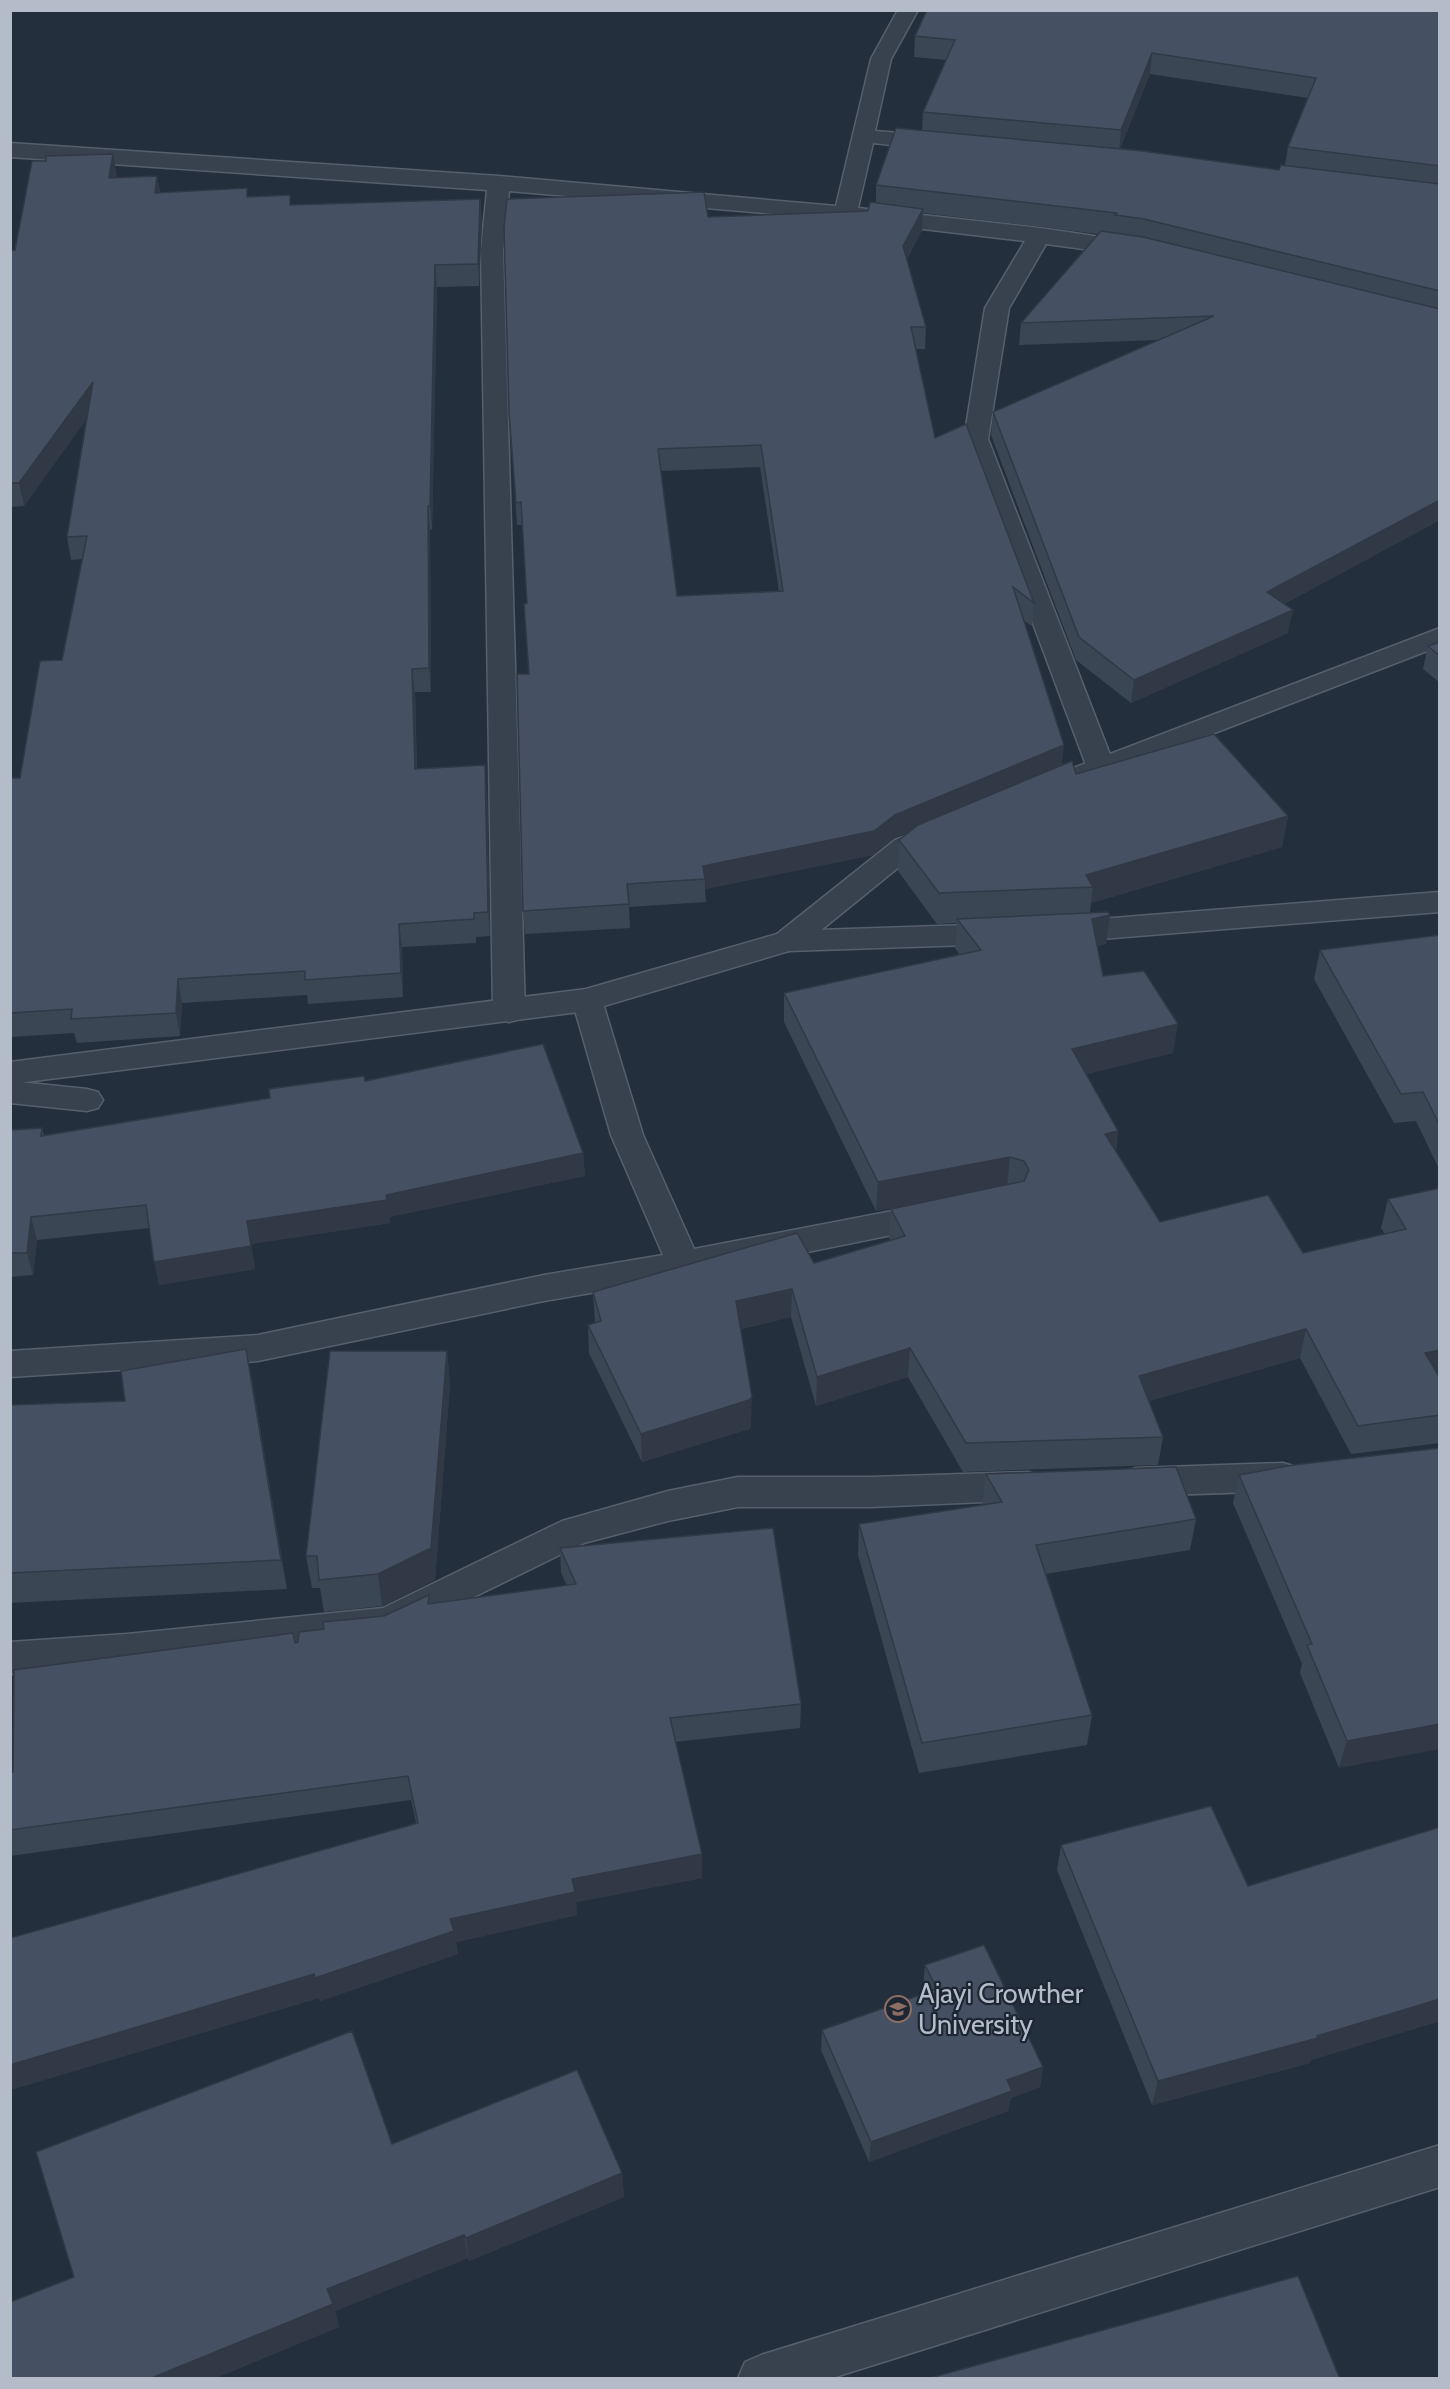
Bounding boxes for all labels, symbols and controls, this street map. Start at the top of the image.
place label: Ajayi Crowther University [918,1977,1084,2041]
school or university icon: Ajayi Crowther University [883,1994,913,2024]

